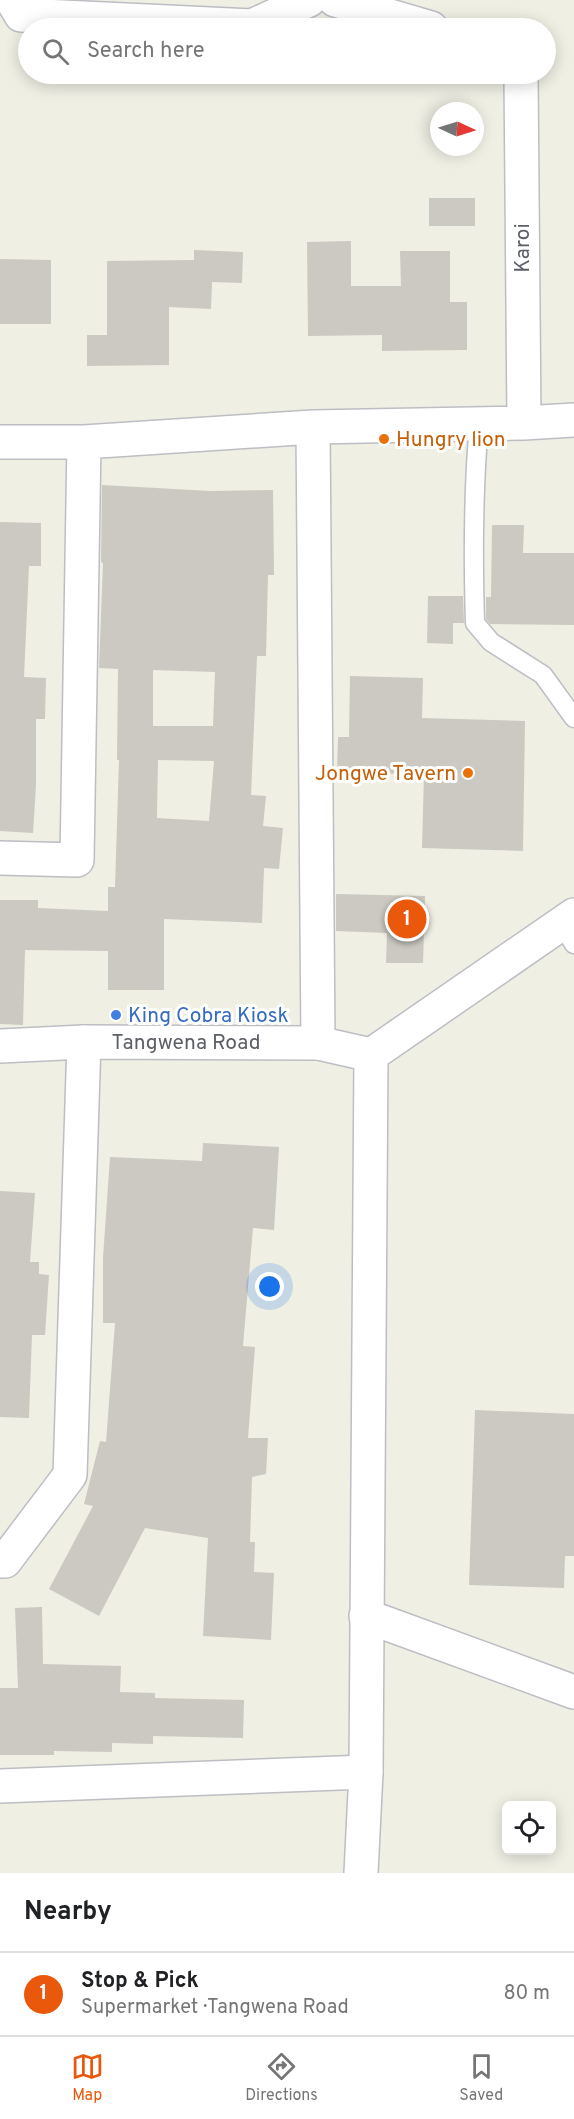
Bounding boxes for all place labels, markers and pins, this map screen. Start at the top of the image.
place label: Hungry lion [396,427,505,454]
marker: Hungry lion [377,432,391,446]
place label: Jongwe Tavern [315,761,456,788]
marker: Jongwe Tavern [461,766,475,780]
pin: 1 [388,896,426,942]
place label: King Cobra Kiosk [128,1003,289,1030]
marker: King Cobra Kiosk [109,1008,123,1022]

